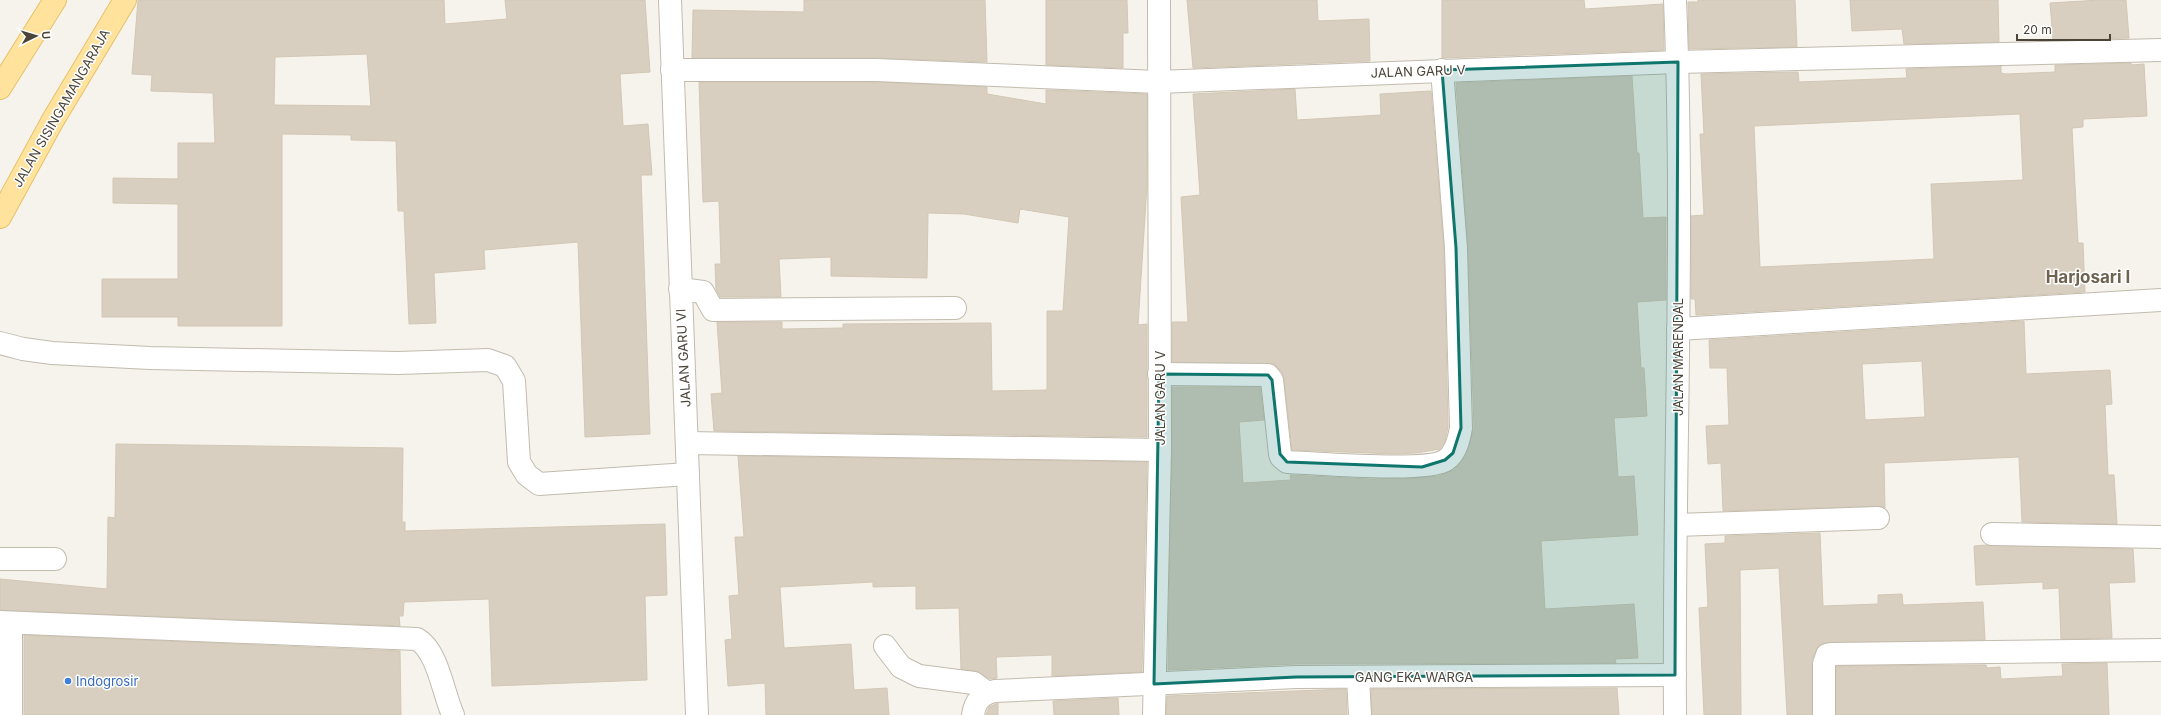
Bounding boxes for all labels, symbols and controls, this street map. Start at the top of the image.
north arrow [16,16,56,56]
scale bar [2017,16,2110,42]
text: 20 m [2023,22,2052,37]
street label: JALAN SISINGAMANGARAJA [9,26,113,190]
text: U [39,31,53,40]
street label: JALAN GARU V [1370,61,1466,81]
district label: Harjosari I [2046,267,2130,287]
street label: JALAN MARENDAL [1670,298,1686,416]
street label: JALAN GARU VI [672,308,694,408]
street label: JALAN GARU V [1152,350,1168,445]
street label: GANG EKA WARGA [1355,669,1473,685]
place label: Indogrosir [76,673,138,689]
marker: Indogrosir [63,676,73,686]

